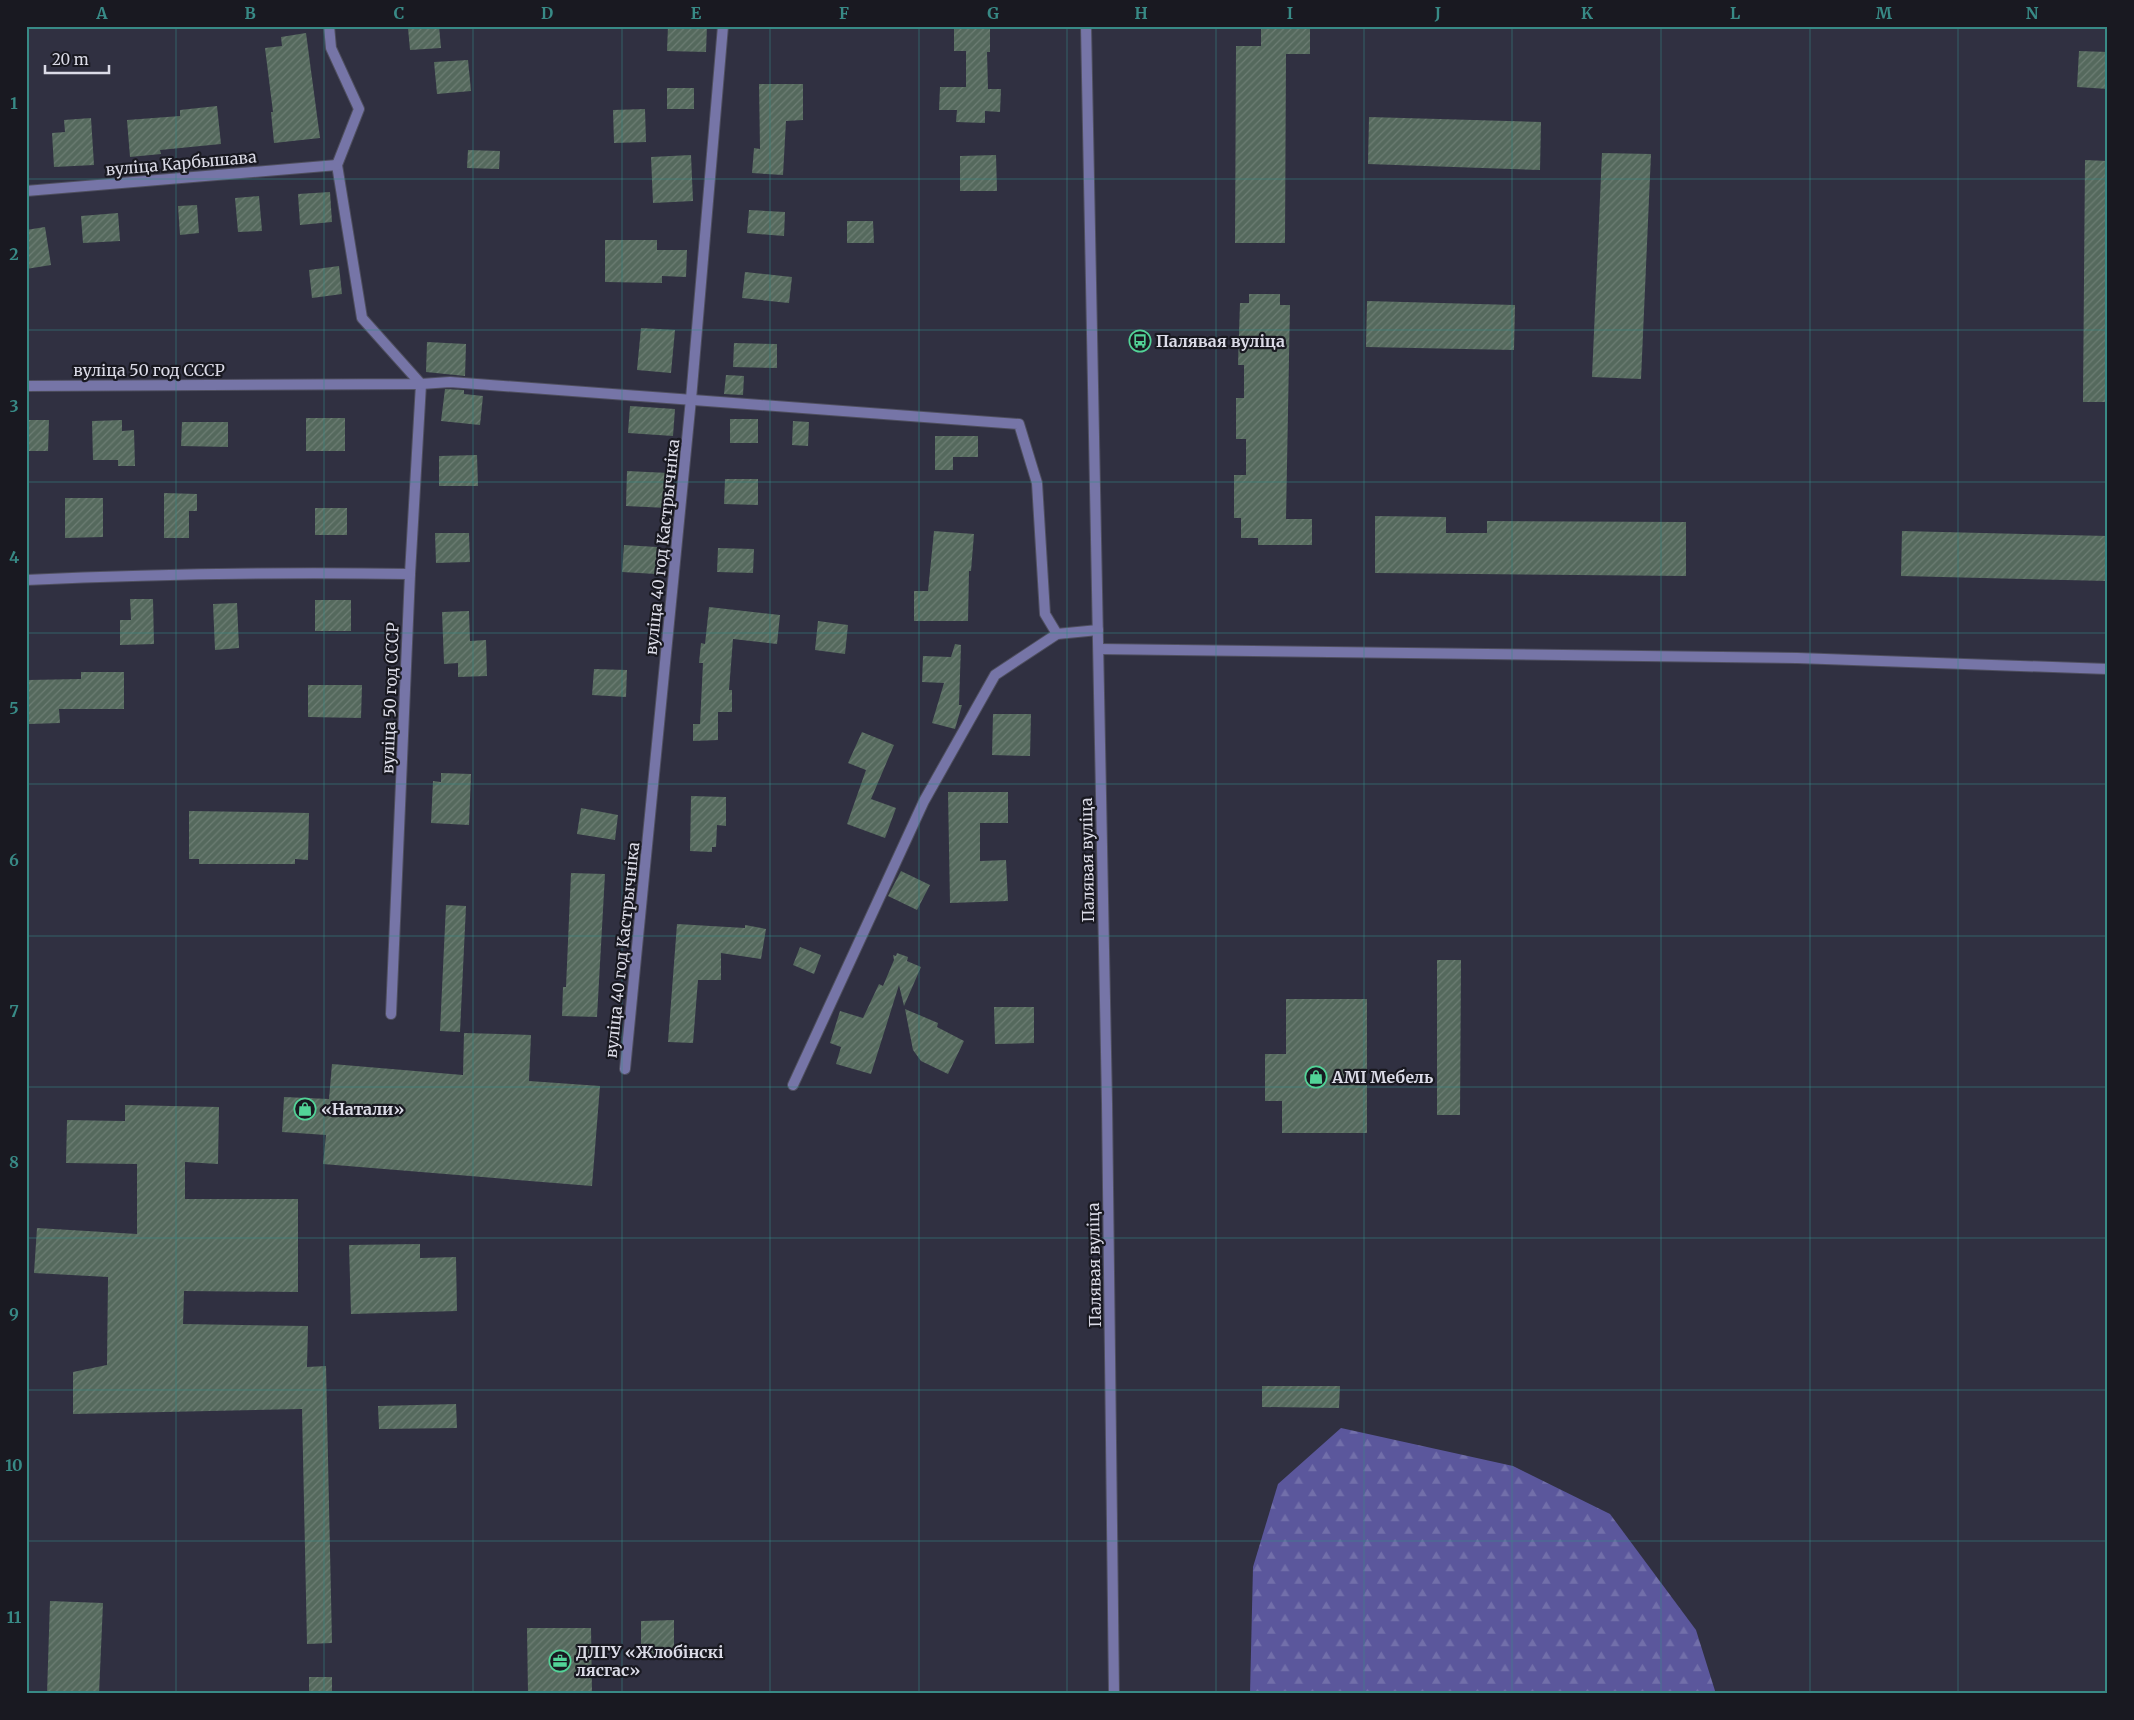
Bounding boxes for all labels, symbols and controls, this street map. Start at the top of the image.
text: A [95,3,108,23]
text: B [244,3,256,23]
text: C [394,3,404,23]
text: D [541,3,553,23]
text: E [691,3,702,23]
text: F [839,3,849,23]
text: G [987,3,999,23]
text: H [1134,3,1148,23]
text: I [1287,3,1293,23]
text: J [1434,3,1441,23]
text: K [1581,3,1593,23]
text: L [1730,3,1740,23]
text: M [1876,3,1893,23]
text: N [2026,3,2039,23]
scale bar [45,42,109,74]
text: 20 m [52,50,89,69]
text: 1 [10,93,18,113]
street label: вуліца Карбышава [105,146,258,180]
text: 2 [9,244,19,264]
bus stop icon: Палявая вуліца [1128,329,1152,353]
place label: Палявая вуліца [1156,331,1285,351]
street label: вуліца 50 год СССР [73,360,225,380]
text: 3 [9,396,19,416]
street label: вуліца 40 год Кастрычніка [641,438,683,656]
text: 4 [9,547,19,567]
street label: вуліца 50 год СССР [377,622,403,774]
text: 5 [9,698,19,718]
street label: Палявая вуліца [1076,797,1098,923]
street label: вуліца 40 год Кастрычніка [601,841,643,1059]
text: 6 [9,850,19,870]
text: 7 [9,1001,19,1021]
shop icon: AMI Мебель [1304,1065,1328,1089]
place label: AMI Мебель [1331,1067,1433,1087]
shop icon: «Натали» [293,1097,317,1121]
place label: «Натали» [321,1099,404,1119]
text: 8 [9,1152,19,1172]
street label: Палявая вуліца [1083,1202,1105,1328]
text: 9 [9,1304,19,1324]
text: 10 [5,1455,23,1475]
text: 11 [7,1607,22,1627]
place label: ДЛГУ «Жлобінскі лясгас» [576,1642,724,1680]
office icon: ДЛГУ «Жлобінскі лясгас» [548,1649,572,1673]

